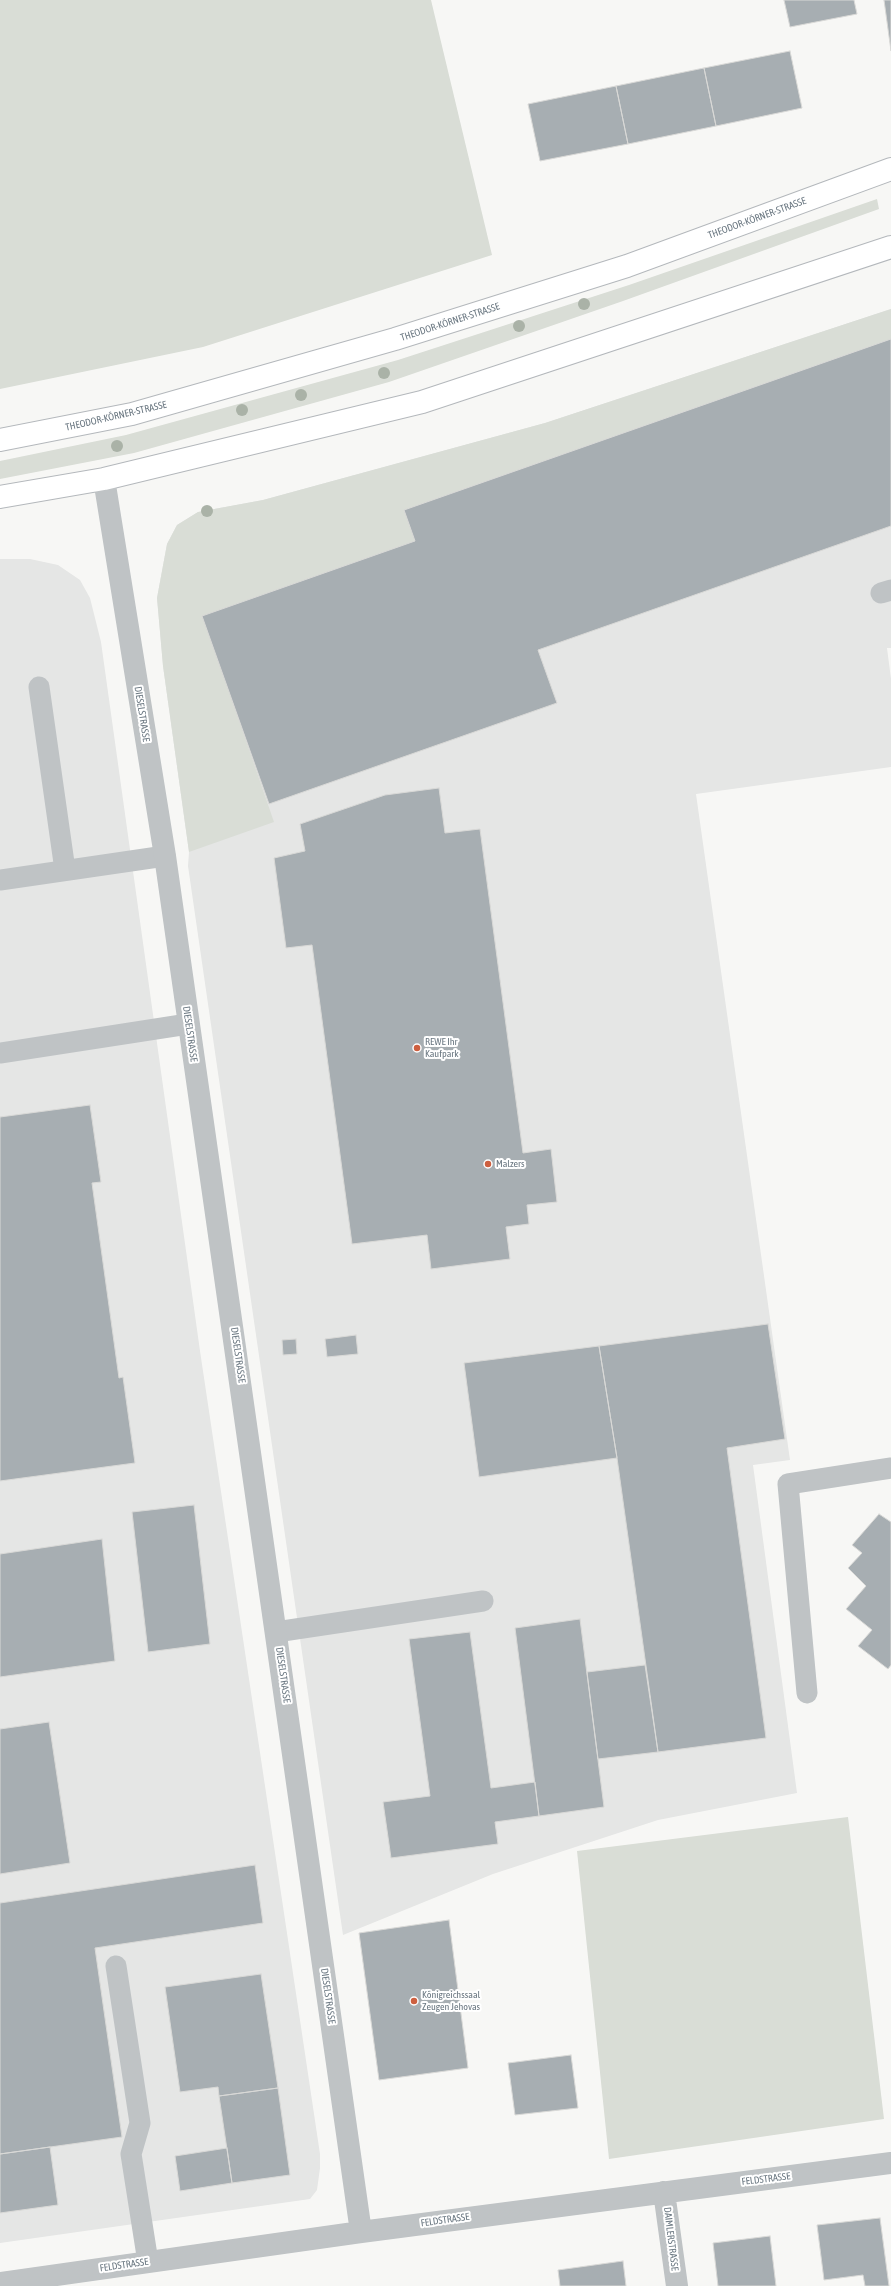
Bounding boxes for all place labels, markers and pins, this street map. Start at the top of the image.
place label: REWE Ihr Kaufpark [425,1036,459,1060]
marker: REWE Ihr Kaufpark [412,1043,422,1053]
place label: Malzers [496,1158,525,1170]
marker: Malzers [483,1159,493,1169]
place label: Königreichssaal Zeugen Jehovas [422,1989,480,2012]
marker: Königreichssaal Zeugen Jehovas [409,1996,419,2006]

